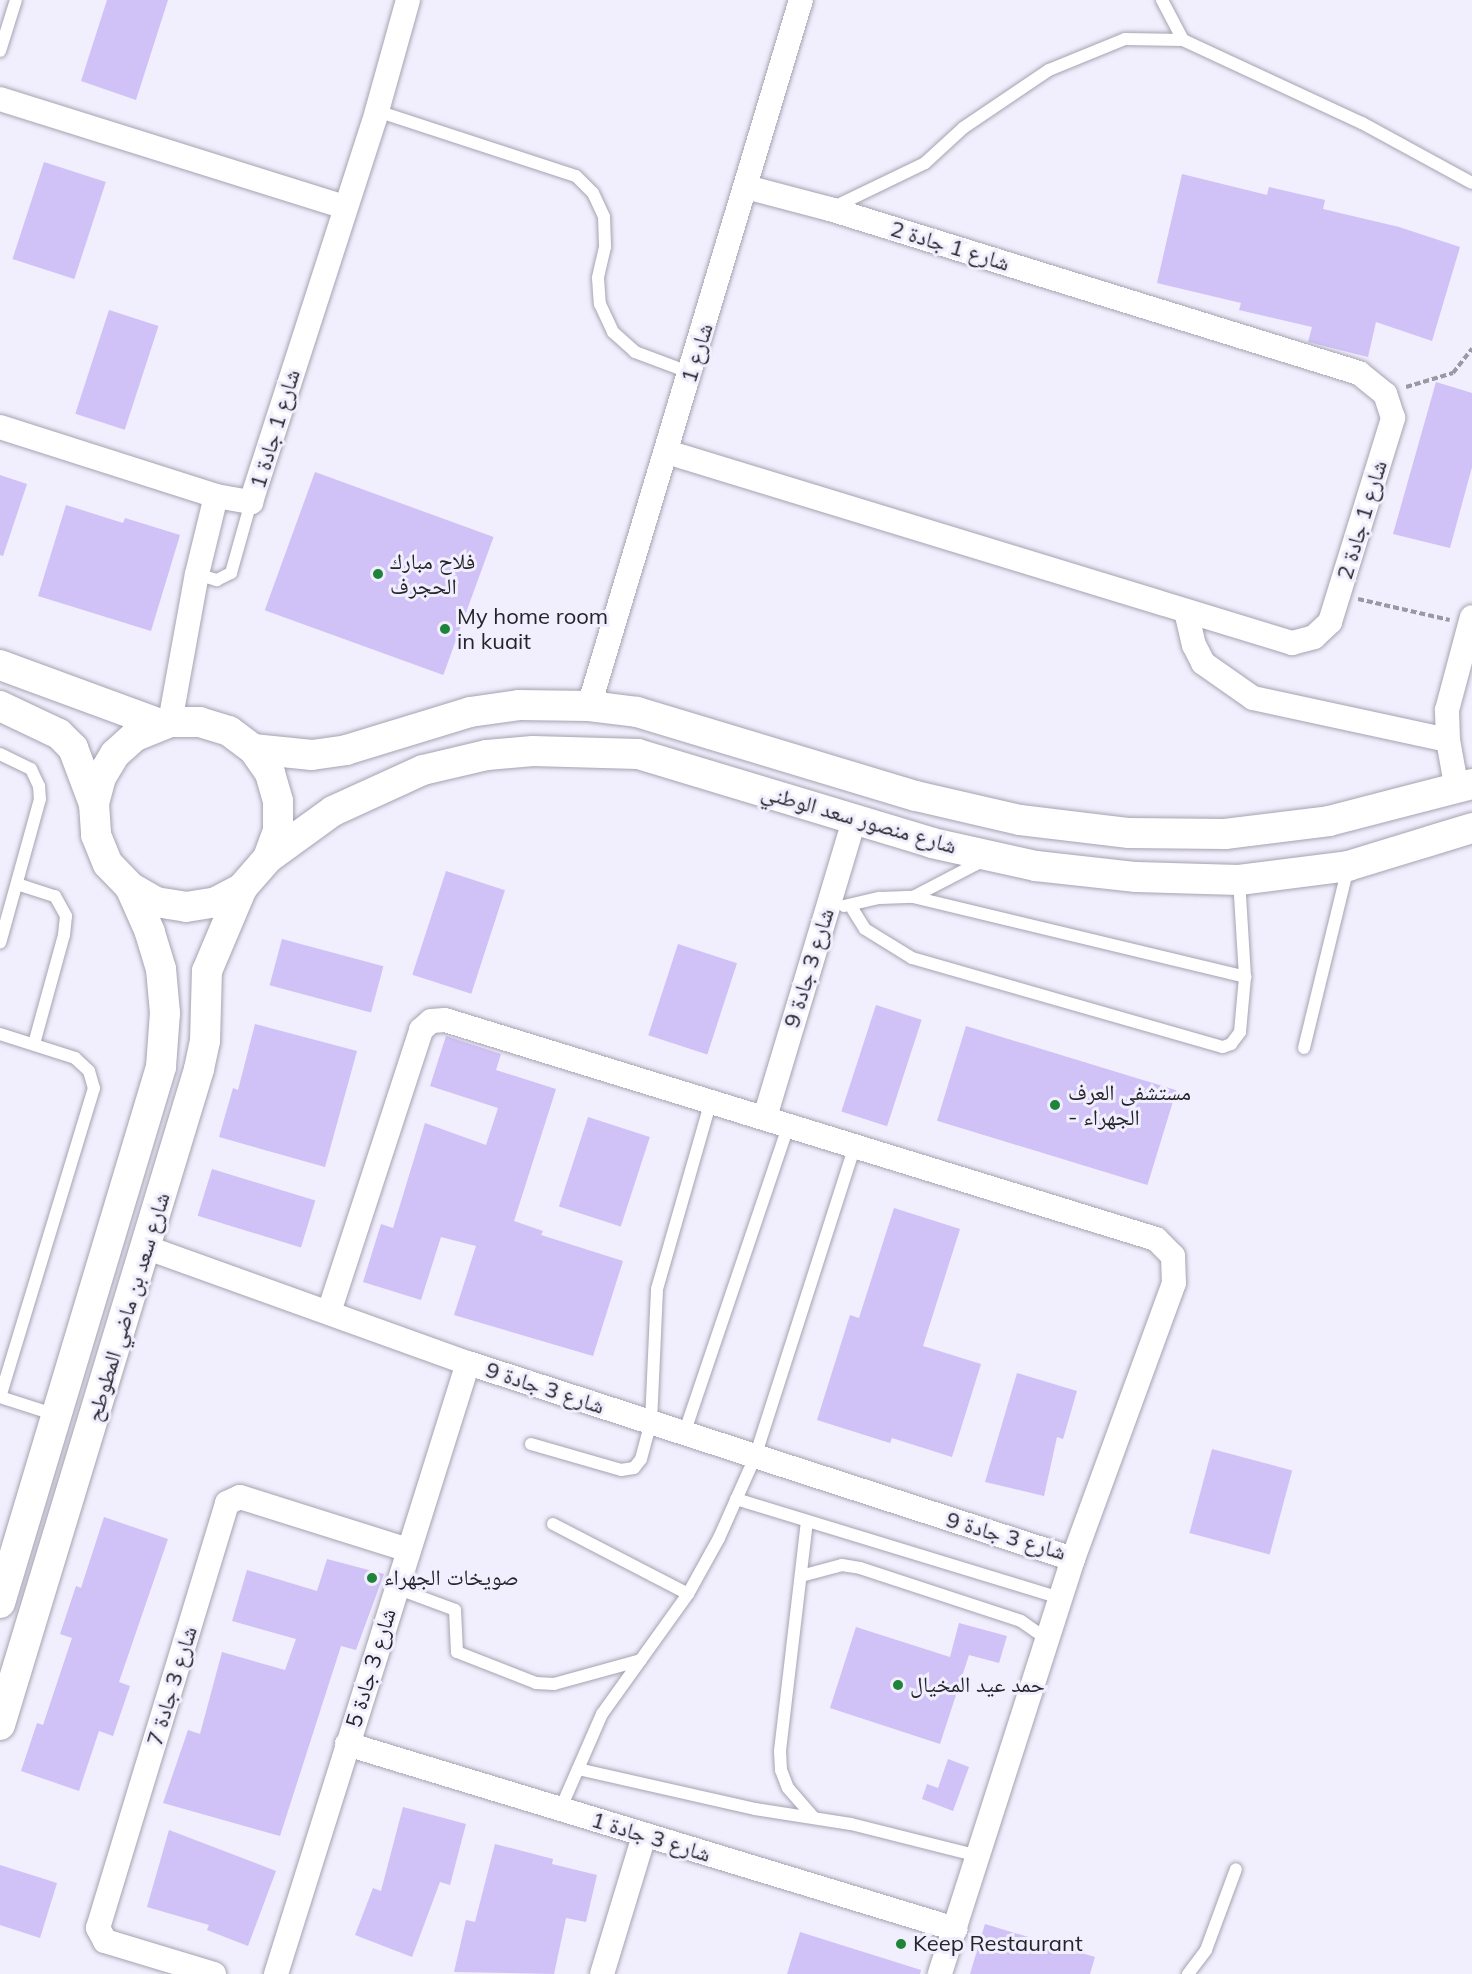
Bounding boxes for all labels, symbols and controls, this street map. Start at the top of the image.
street label: شارع 1 جادة 2 [887,215,1013,277]
street label: شارع 1 [675,320,719,386]
street label: شارع 1 جادة 1 [244,366,306,492]
street label: شارع 1 جادة 2 [1331,457,1393,583]
place label: فلاح مبارك الحجرف [390,548,475,600]
marker: فلاح مبارك الحجرف [371,567,385,581]
place label: My home room in kuait [457,603,608,654]
marker: My home room in kuait [438,622,452,636]
street label: شارع منصور سعد الوطني [758,779,960,859]
street label: شارع 3 جادة 9 [778,905,840,1031]
place label: مستشفى العرف - الجهراء [1068,1079,1191,1130]
marker: مستشفى العرف - الجهراء [1046,1096,1064,1114]
street label: شارع سعد بن ماضي المطوطح [81,1189,175,1425]
street label: شارع 3 جادة 9 [482,1356,608,1420]
street label: شارع 3 جادة 9 [943,1506,1069,1566]
place label: صويخات الجهراء [384,1565,519,1591]
marker: صويخات الجهراء [365,1571,379,1585]
street label: شارع 3 جادة 5 [340,1605,402,1731]
street label: شارع 3 جادة 7 [141,1623,203,1749]
place label: حمد عيد المخيال [910,1672,1045,1698]
marker: حمد عيد المخيال [891,1678,905,1692]
street label: شارع 3 جادة 1 [588,1806,714,1868]
place label: Keep Restaurant [913,1931,1083,1957]
marker: Keep Restaurant [894,1937,908,1951]

